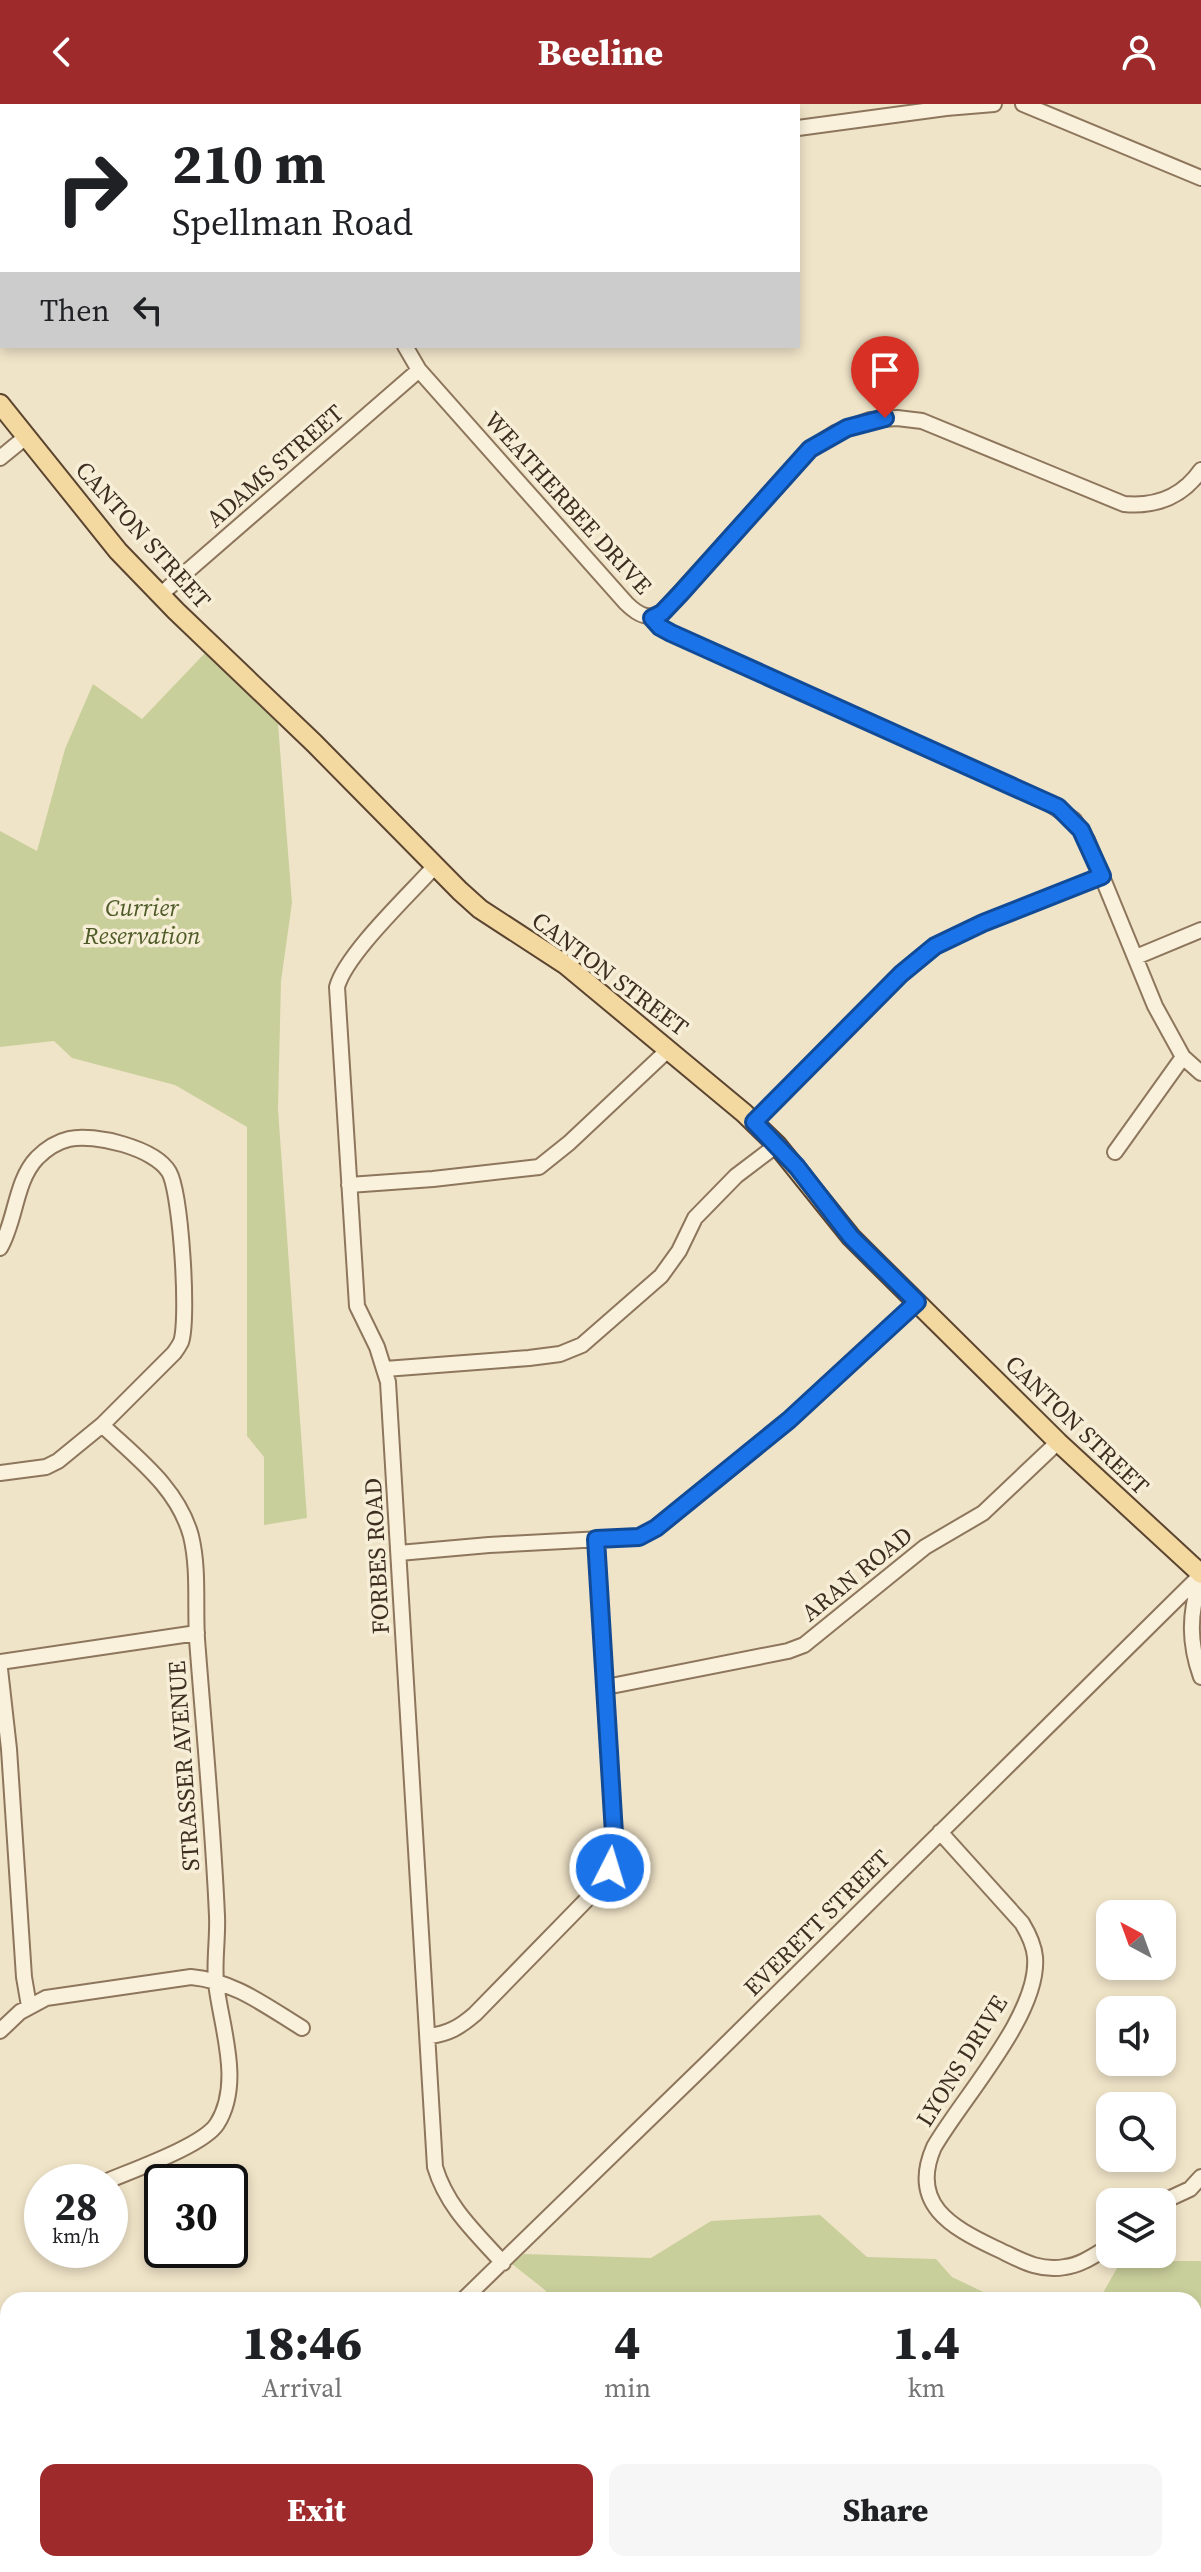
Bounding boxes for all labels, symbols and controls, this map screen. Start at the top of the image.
text: Beeline [538,28,663,77]
icon: back [40,30,84,74]
icon: person [1117,30,1161,74]
text: 210 m [172,125,326,202]
icon: right [40,136,144,240]
text: Spellman Road [172,198,413,247]
icon: left [126,288,170,332]
text: Then [40,290,110,331]
pin [851,336,919,418]
icon: arrive [863,348,907,392]
street label: ADAMS STREET [199,396,351,535]
street label: WEATHERBEE DRIVE [477,404,660,601]
street label: CANTON STREET [68,454,219,616]
park label: Currier Reservation [82,891,201,952]
street label: CANTON STREET [525,904,696,1044]
street label: CANTON STREET [998,1347,1157,1502]
street label: FORBES ROAD [356,1477,397,1635]
street label: ARAN ROAD [794,1519,919,1629]
street label: STRASSER AVENUE [160,1660,207,1872]
position arrow [568,1826,652,1910]
street label: EVERETT STREET [736,1842,898,2003]
north arrow [1096,1900,1176,1980]
map controls [1096,1900,1176,2268]
street label: LYONS DRIVE [908,1989,1015,2133]
button: sound [1096,1996,1176,2076]
button: search [1096,2092,1176,2172]
speed limit sign: 30 [144,2164,248,2268]
text: 28 [54,2179,98,2233]
button: layers [1096,2188,1176,2268]
text: km/h [52,2222,100,2250]
text: 18:46 [242,2309,362,2375]
text: 4 [614,2309,641,2375]
text: 1.4 [893,2309,960,2375]
text: Arrival [262,2370,342,2406]
text: min [604,2370,651,2406]
text: km [908,2370,945,2406]
button: Exit [40,2464,593,2556]
button: Share [609,2464,1162,2556]

